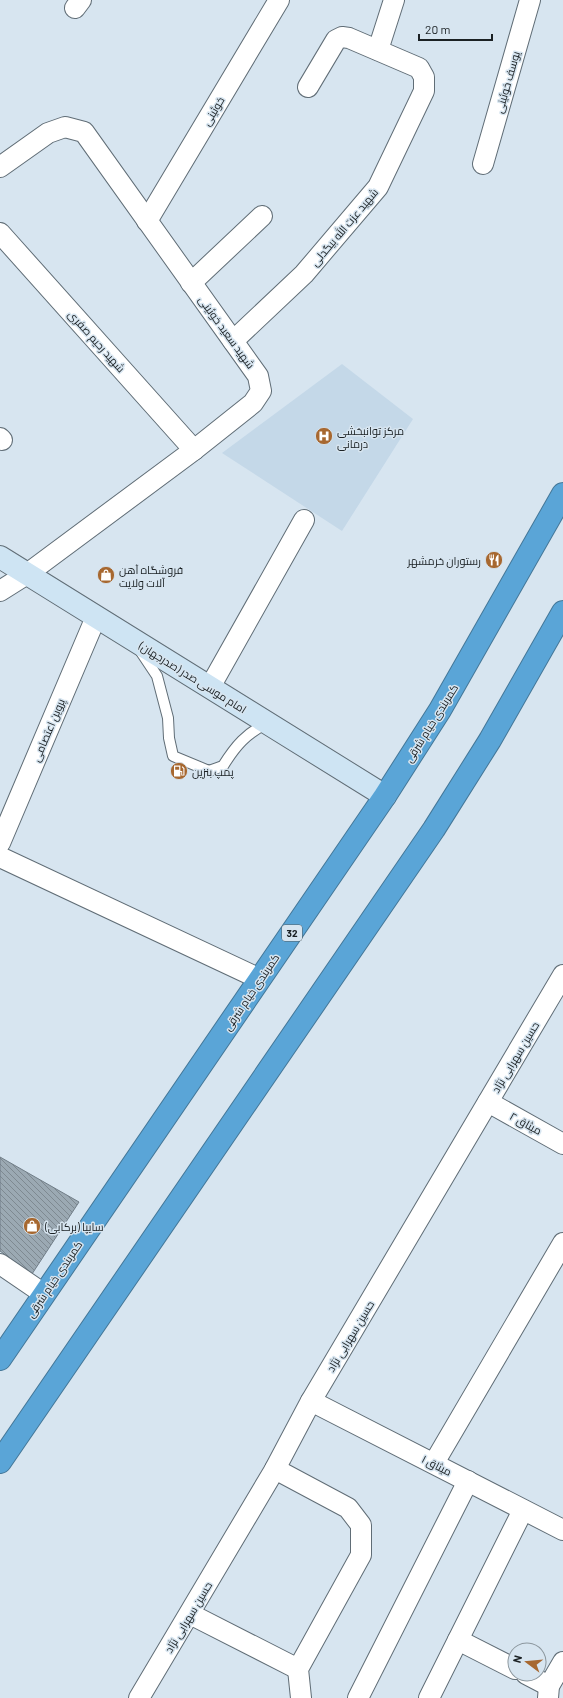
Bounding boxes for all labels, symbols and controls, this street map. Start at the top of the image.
scale bar [419,16,492,42]
text: 20 m [425,22,451,36]
street label: یوسف خوئینی [492,49,523,115]
street label: خوئینی [199,94,228,128]
street label: شهید عزت الله بیگدلی [307,185,381,269]
street label: شهید سعید خوئینی [195,293,258,371]
street label: شهید رحیم صفری [64,307,128,376]
place label: مرکز توانبخشی درمانی [337,424,404,451]
hospital icon: مرکز توانبخشی درمانی [314,426,334,446]
restaurant icon: رستوران خرمشهر [484,550,504,570]
place label: رستوران خرمشهر [407,554,481,568]
place label: فروشگاه آهن آلات ولایت [119,563,183,590]
shop icon: فروشگاه آهن آلات ولایت [96,565,116,585]
street label: (صدرجهان) امام موسی صدر [135,638,249,717]
street label: کمربندی خیام شرقی [402,681,462,766]
street label: پروین اعتصامی [29,696,68,764]
fuel station icon: پمپ بنزین [169,761,189,781]
place label: پمپ بنزین [192,765,234,779]
road number: 32 [282,925,302,941]
street label: کمربندی خیام شرقی [220,951,283,1034]
street label: حسین سهرابی نژاد [489,1019,542,1095]
street label: میثاق ۲ [507,1109,544,1138]
shop icon: سایپا (برکابی) [22,1216,42,1236]
place label: سایپا (برکابی) [44,1220,104,1234]
street label: کمربندی خیام شرقی [23,1238,86,1321]
street label: حسین سهرابی نژاد [324,1298,377,1374]
street label: میثاق ۱ [419,1452,454,1479]
street label: حسین سهرابی نژاد [162,1579,215,1655]
north arrow [507,1642,547,1682]
text: N [510,1654,524,1664]

